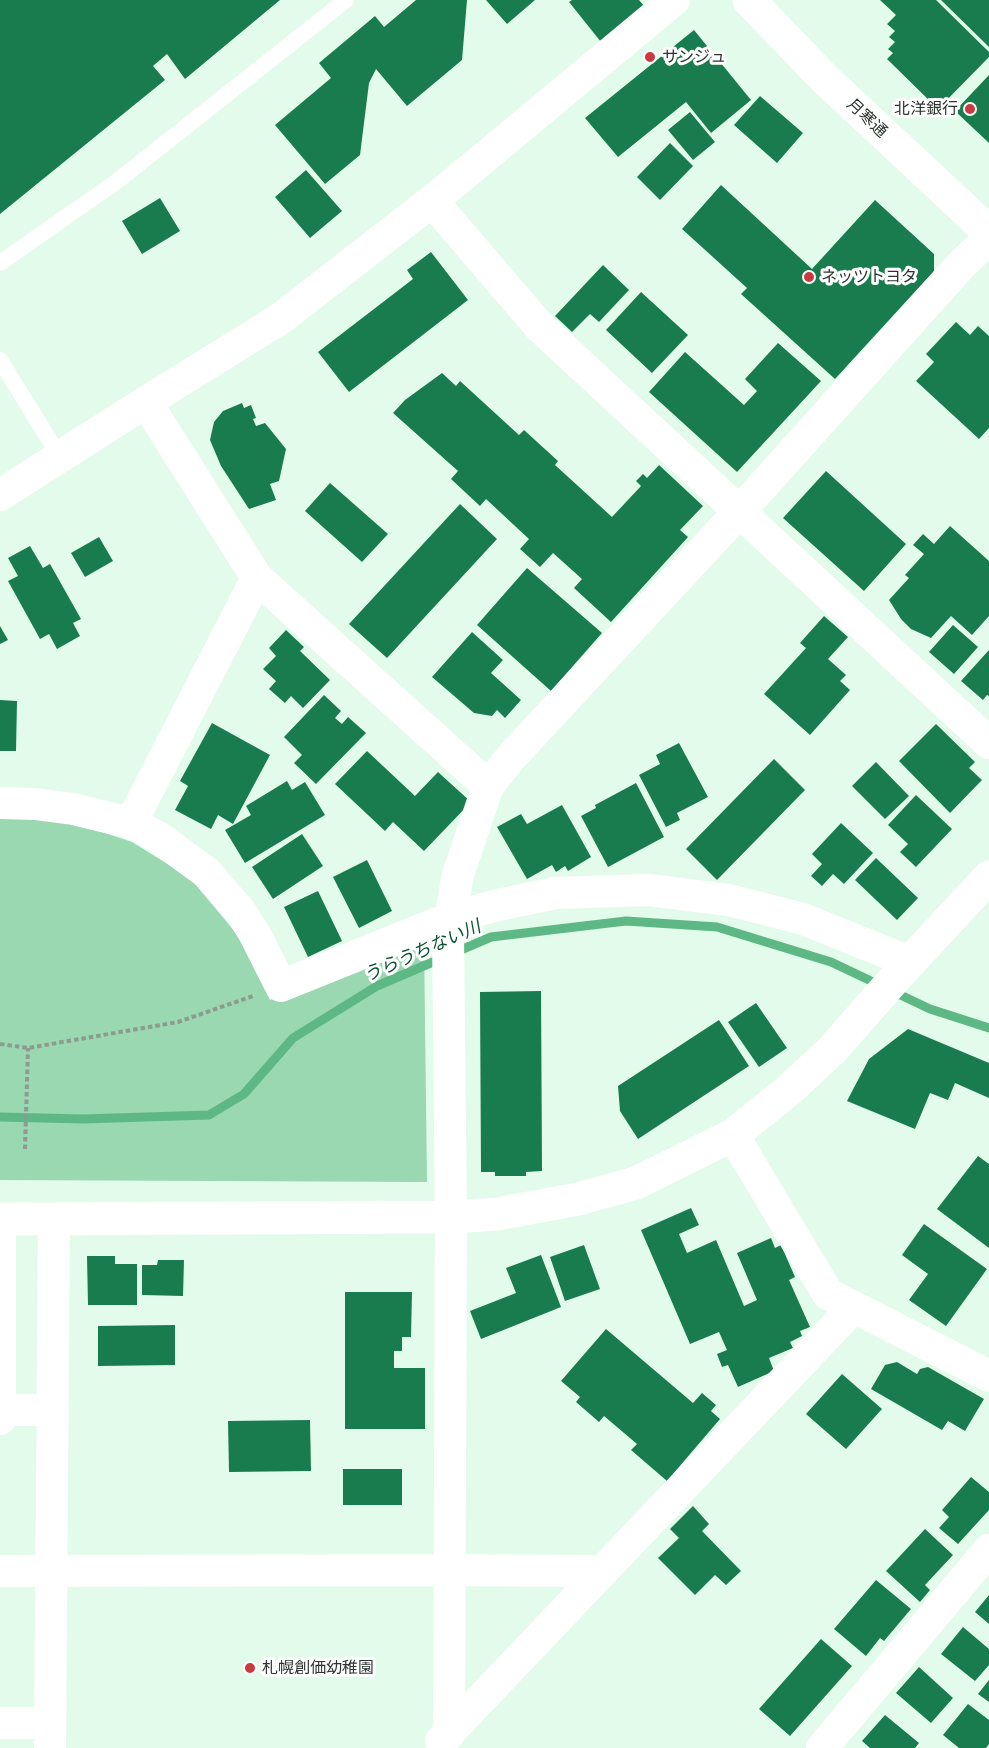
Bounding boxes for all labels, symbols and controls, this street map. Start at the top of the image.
place label: サンジュ [662,47,726,67]
marker: サンジュ [643,50,657,64]
street label: 月寒通 [843,95,891,141]
place label: 北洋銀行 [894,99,958,119]
marker: 北洋銀行 [963,102,977,116]
place label: ネッツトヨタ [821,267,917,287]
marker: ネッツトヨタ [802,270,816,284]
water label: うらうちない川 [360,916,484,986]
place label: 札幌創価幼稚園 [262,1658,374,1678]
marker: 札幌創価幼稚園 [243,1661,257,1675]

